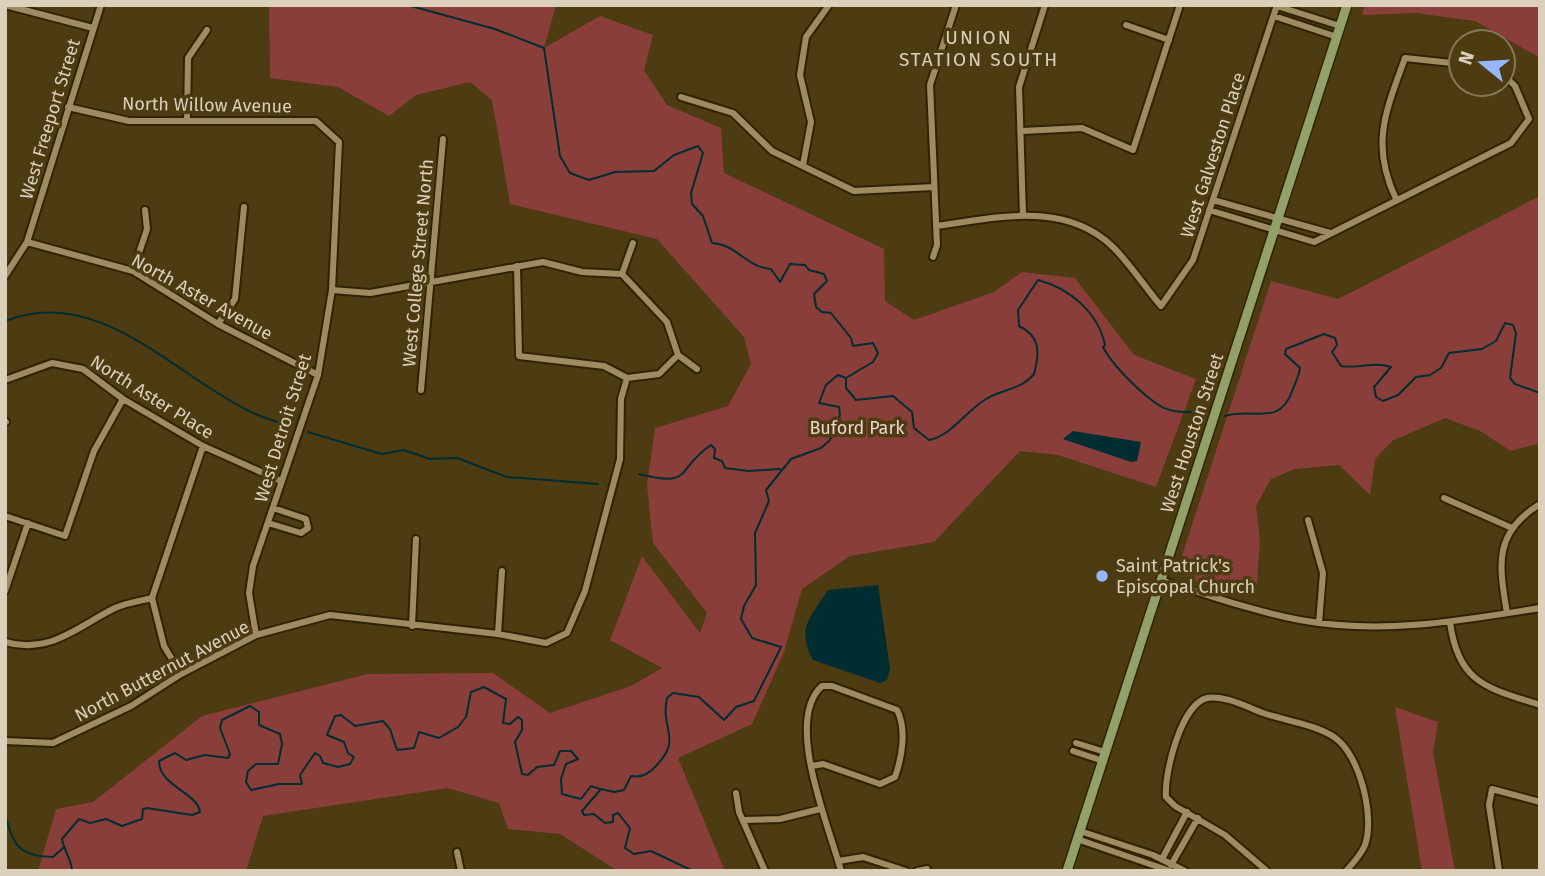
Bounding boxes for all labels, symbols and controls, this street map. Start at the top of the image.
district label: UNION STATION SOUTH [899,26,1059,71]
north arrow [1447,28,1517,98]
street label: West Freeport Street [15,36,85,202]
text: N [1453,48,1479,67]
street label: West Galveston Place [1176,70,1250,240]
street label: North Willow Avenue [122,93,292,117]
street label: West College Street North [398,158,438,368]
street label: North Aster Avenue [128,249,276,345]
street label: North Aster Place [86,350,218,444]
street label: West Houston Street [1156,350,1228,516]
street label: West Detroit Street [250,351,316,505]
park label: Buford Park [809,417,905,439]
place label: Saint Patrick's Episcopal Church [1116,555,1255,598]
marker: Saint Patrick's Episcopal Church [1094,568,1110,584]
street label: North Butternut Avenue [71,616,253,726]

